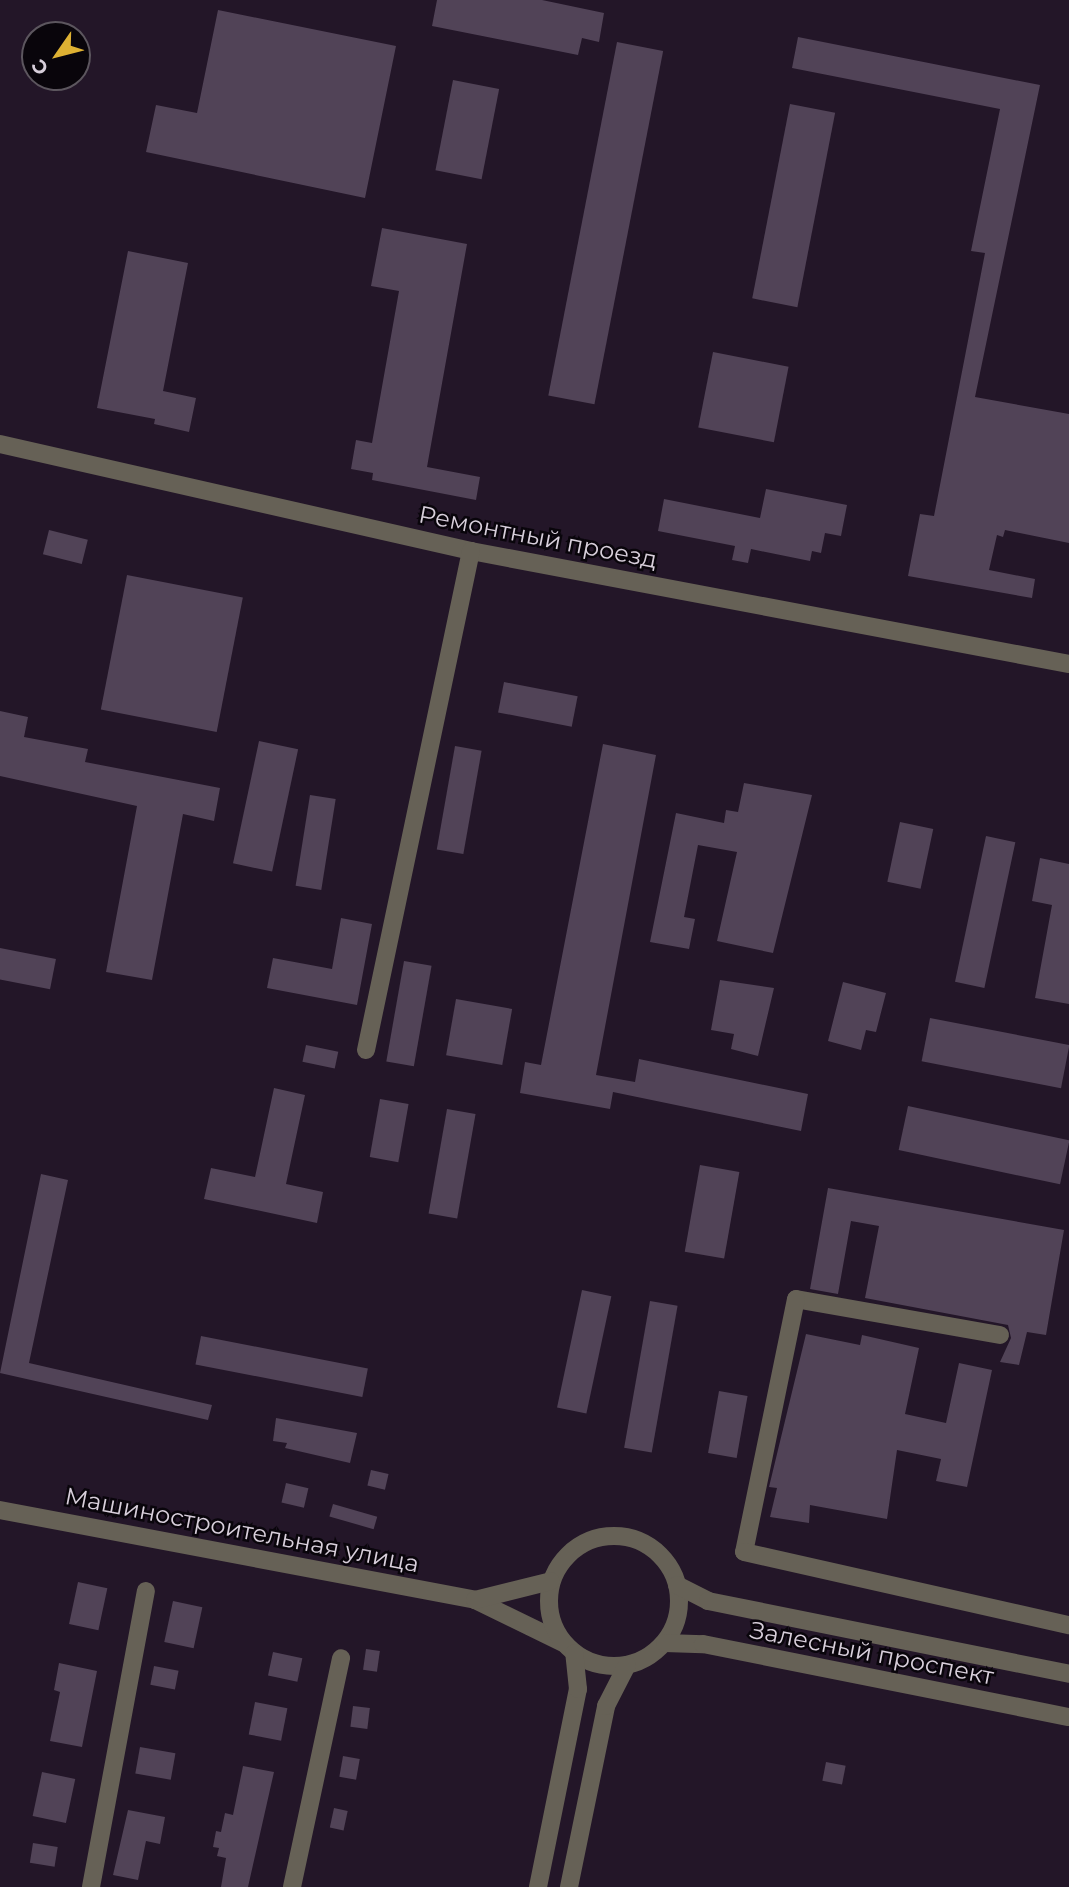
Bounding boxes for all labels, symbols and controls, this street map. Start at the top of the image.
north arrow [21,21,91,91]
text: С [27,55,53,79]
street label: Ремонтный проезд [416,500,660,574]
street label: Машиностроительная улица [62,1482,422,1578]
street label: Залесный проспект [748,1615,996,1691]

